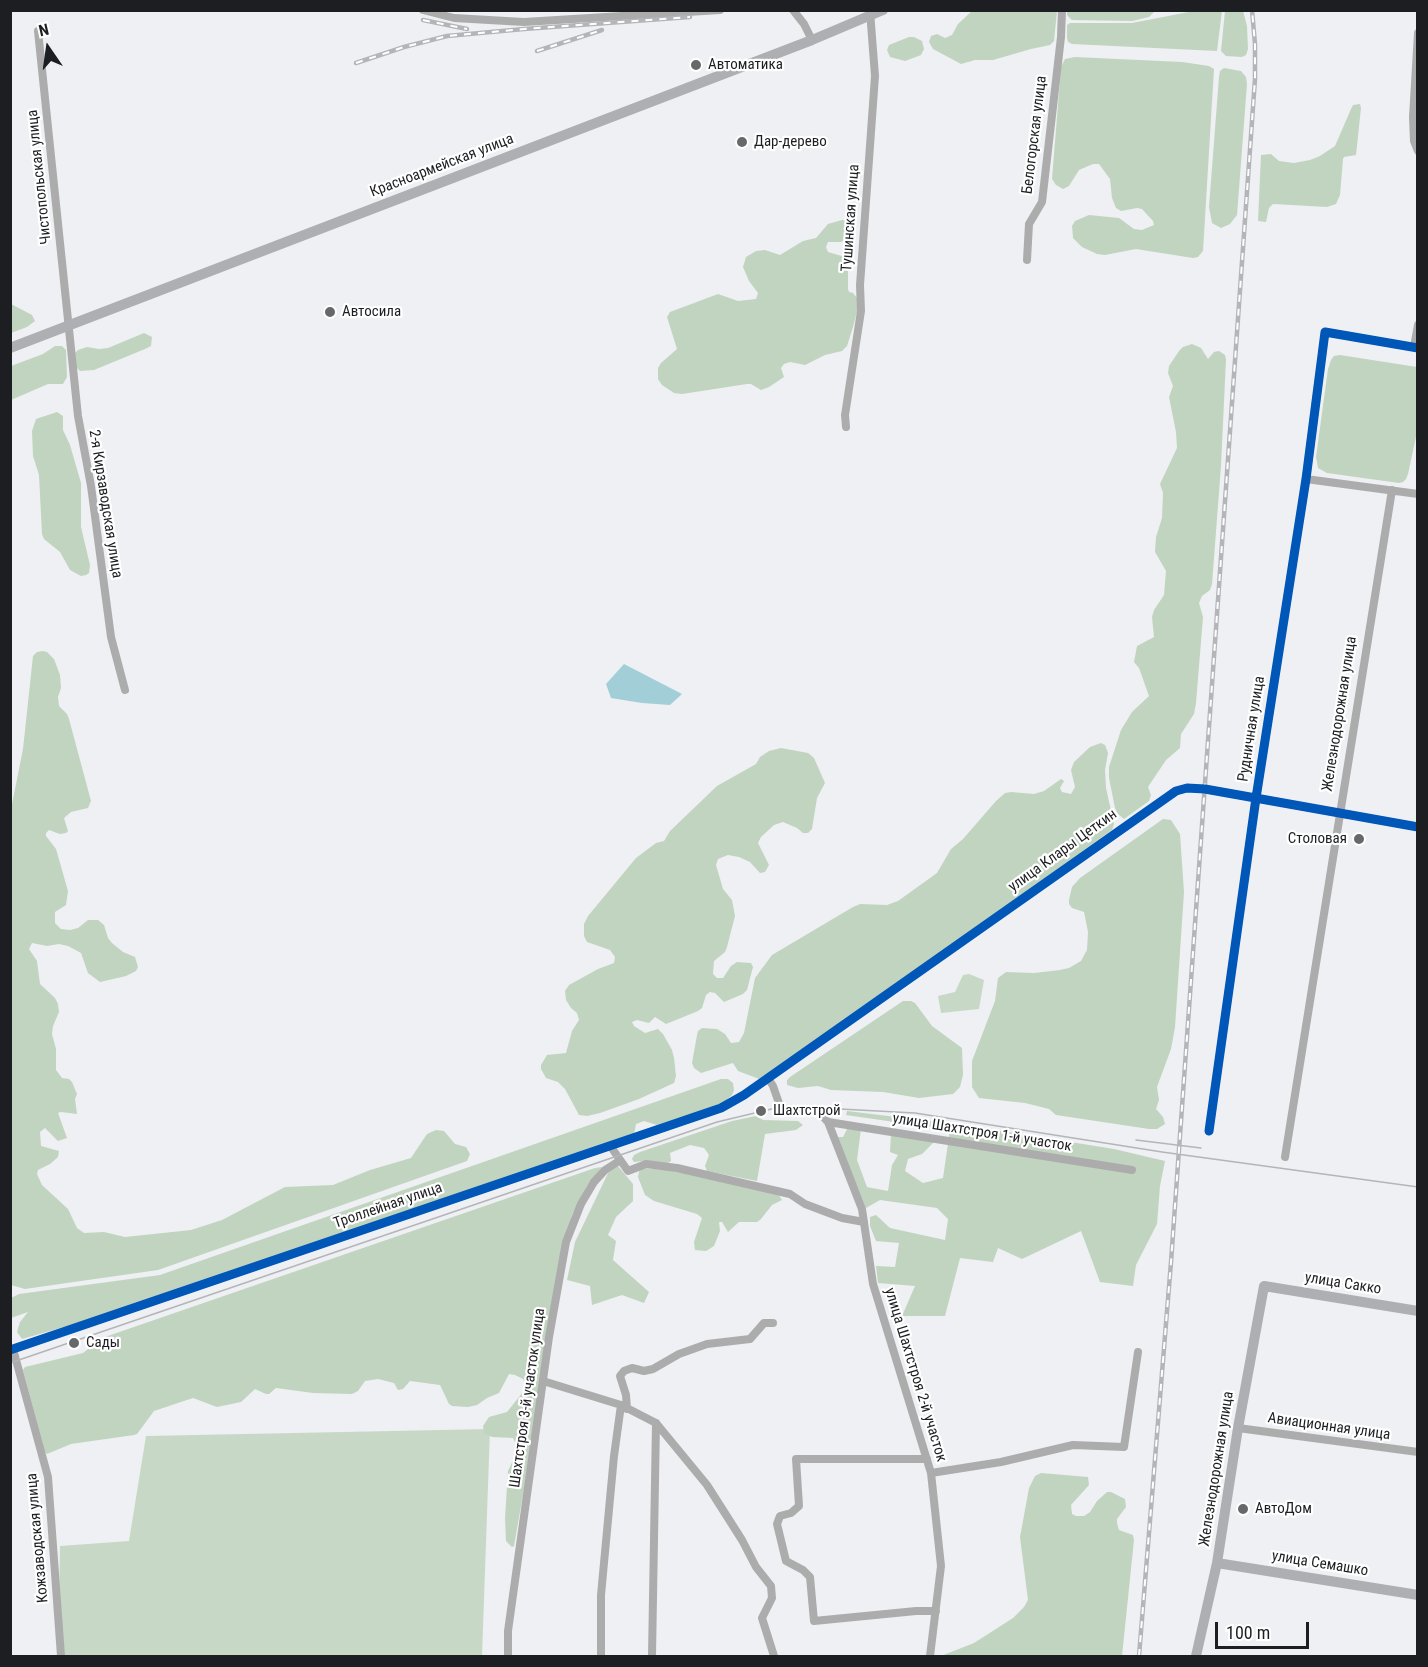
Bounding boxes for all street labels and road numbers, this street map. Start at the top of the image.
street label: Белогорская улица [1019,75,1051,195]
street label: Чистопольская улица [24,109,56,245]
street label: Красноармейская улица [368,130,516,202]
street label: Тушинская улица [838,164,864,272]
street label: 2-я Кирзаводская улица [84,429,126,579]
street label: Железнодорожная улица [1319,635,1361,793]
street label: Рудничная улица [1235,675,1269,783]
street label: улица Клары Цеткин [1005,806,1121,896]
street label: улица Шахтстроя 1-й участок [891,1110,1073,1156]
street label: Троллейная улица [331,1179,445,1233]
street label: улица Сакко [1303,1269,1383,1299]
street label: улица Шахтстроя 2-й участок [880,1286,950,1464]
street label: Шахтстроя 3-й участок улица [506,1307,550,1489]
street label: Железнодорожная улица [1196,1390,1238,1548]
street label: Авиационная улица [1267,1409,1391,1445]
street label: Кожзаводская улица [23,1472,53,1604]
street label: улица Семашко [1271,1548,1369,1580]

